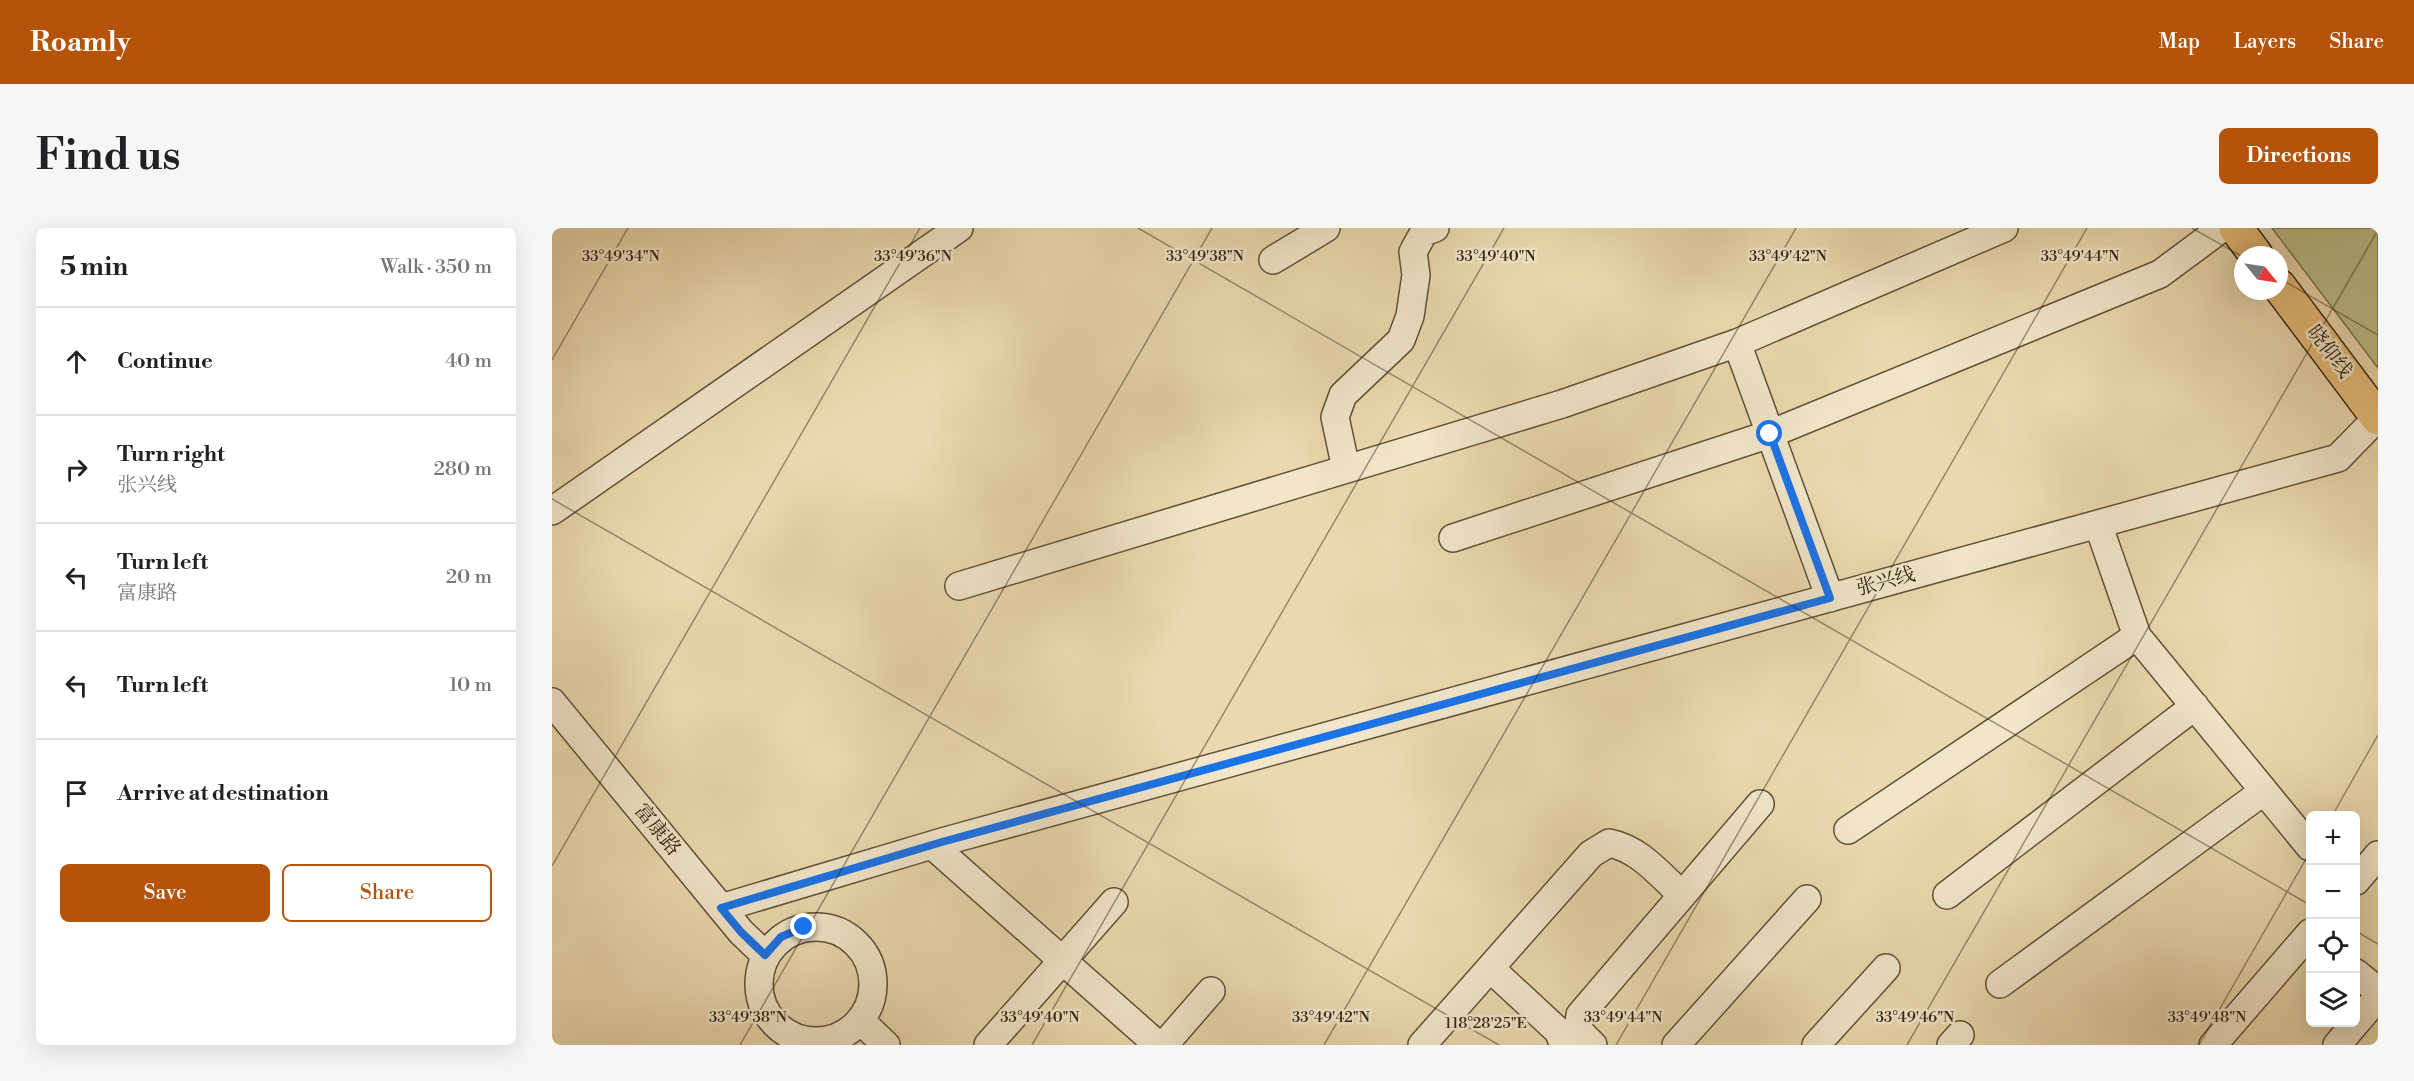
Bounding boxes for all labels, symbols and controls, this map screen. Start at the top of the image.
text: Roamly [30,25,131,60]
text: Map [2159,29,2200,55]
text: Layers [2233,29,2296,55]
text: Share [2329,29,2384,55]
button: Directions [2219,128,2378,184]
text: Find us [36,130,180,183]
north arrow [2234,246,2288,300]
text: 33°49'34"N [582,247,660,266]
text: 33°49'36"N [874,247,952,266]
text: 33°49'38"N [1166,247,1244,266]
text: 33°49'40"N [1456,247,1536,266]
text: 33°49'42"N [1749,247,1827,266]
text: 33°49'44"N [2041,247,2119,266]
text: 5 min [60,251,128,283]
text: Walk · 350 m [380,255,492,280]
street label: 晓仰线 [2301,321,2357,383]
icon: ahead [60,345,93,378]
text: Continue [117,348,213,375]
text: 40 m [445,349,492,374]
route start [1756,420,1782,446]
text: Turn right [117,441,225,468]
icon: right [60,453,93,486]
text: 280 m [433,457,492,482]
text: 张兴线 [117,473,177,498]
text: Turn left [117,549,208,576]
icon: left [60,561,93,594]
street label: 张兴线 [1854,562,1918,602]
text: 20 m [446,565,492,590]
text: 富康路 [117,581,177,606]
icon: left [60,669,93,702]
text: Turn left [117,672,208,699]
text: 10 m [449,673,492,698]
icon: arrive [60,777,93,810]
text: Arrive at destination [117,780,329,807]
street label: 富康路 [628,799,686,861]
map controls [2306,811,2360,1027]
button: + [2306,811,2360,865]
button: Save [60,864,270,922]
button: Share [282,864,492,922]
button: − [2306,865,2360,919]
route end [790,913,816,939]
button: locate [2306,919,2360,973]
button: layers [2306,973,2360,1027]
text: 33°49'38"N [709,1008,787,1027]
text: 33°49'40"N [1000,1008,1080,1027]
text: 33°49'42"N [1292,1008,1370,1027]
text: 33°49'44"N [1584,1008,1662,1027]
text: 33°49'46"N [1876,1008,1954,1027]
text: 33°49'48"N [2168,1008,2246,1027]
text: 118°28'25"E [1445,1014,1527,1033]

